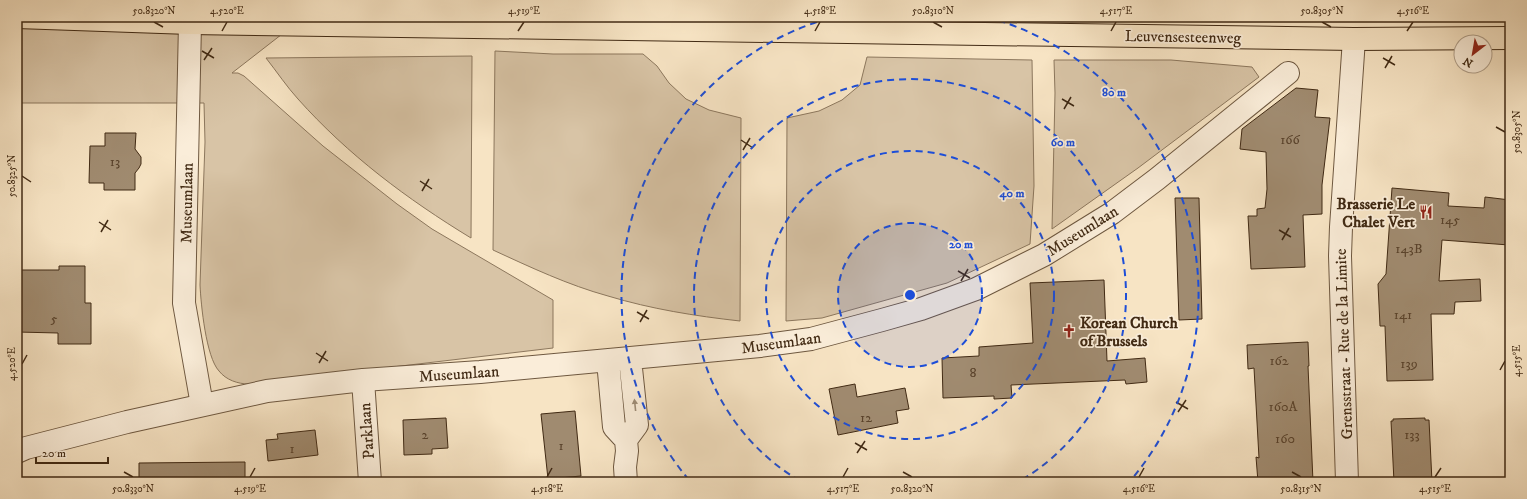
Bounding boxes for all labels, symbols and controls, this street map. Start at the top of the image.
text: 50.8320°N [132,5,176,17]
text: 4.520°E [210,5,244,17]
text: 4.519°E [508,5,540,17]
text: 4.518°E [804,5,836,17]
text: 50.8310°N [912,5,954,17]
text: 4.517°E [1100,5,1132,17]
text: 50.8305°N [1300,5,1344,17]
text: 4.516°E [1397,5,1429,17]
street label: Leuvensesteenweg [1125,26,1242,48]
north arrow [1453,34,1493,74]
text: N [1461,53,1476,70]
text: 80 m [1102,85,1126,100]
text: 50.8305°N [1511,110,1523,154]
house number: 166 [1280,131,1301,149]
text: 60 m [1051,135,1075,150]
house number: 13 [110,153,120,171]
text: 50.8325°N [6,155,18,197]
street label: Museumlaan [176,162,198,243]
text: 40 m [999,186,1024,201]
place label: Brasserie Le Chalet Vert [1337,194,1416,232]
street label: Museumlaan [1043,201,1123,261]
restaurant icon: Brasserie Le Chalet Vert [1418,204,1434,220]
house number: 145 [1440,211,1460,229]
text: 20 m [949,237,973,252]
house number: 143B [1395,240,1423,258]
street label: Grensstraat - Rue de la Limite [1331,248,1357,440]
centre of rings [903,288,917,302]
house number: 141 [1394,306,1412,324]
house number: 5 [51,310,58,328]
place label: Korean Church of Brussels [1080,313,1178,351]
church icon: Korean Church of Brussels [1061,323,1077,339]
street label: Museumlaan [740,327,823,359]
text: 4.515°E [1511,345,1523,377]
text: 4.520°E [6,347,18,381]
house number: 162 [1269,352,1289,370]
house number: 139 [1400,355,1418,373]
street label: Museumlaan [418,361,501,387]
house number: 8 [969,364,977,382]
house number: 160A [1269,398,1298,416]
one-way arrow [632,399,638,411]
street label: Parklaan [355,401,379,460]
house number: 12 [860,409,872,427]
house number: 2 [422,426,429,444]
house number: 133 [1404,426,1420,444]
house number: 160 [1275,430,1295,448]
house number: 1 [558,437,564,455]
scale bar [36,439,108,465]
house number: 1 [289,440,295,458]
text: 20 m [42,446,66,461]
text: 50.8330°N [112,483,154,495]
text: 4.519°E [234,483,266,495]
text: 4.518°E [531,483,563,495]
text: 4.517°E [827,483,859,495]
text: 50.8320°N [890,483,934,495]
text: 4.516°E [1123,483,1155,495]
text: 50.8315°N [1280,483,1322,495]
text: 4.515°E [1419,483,1451,495]

